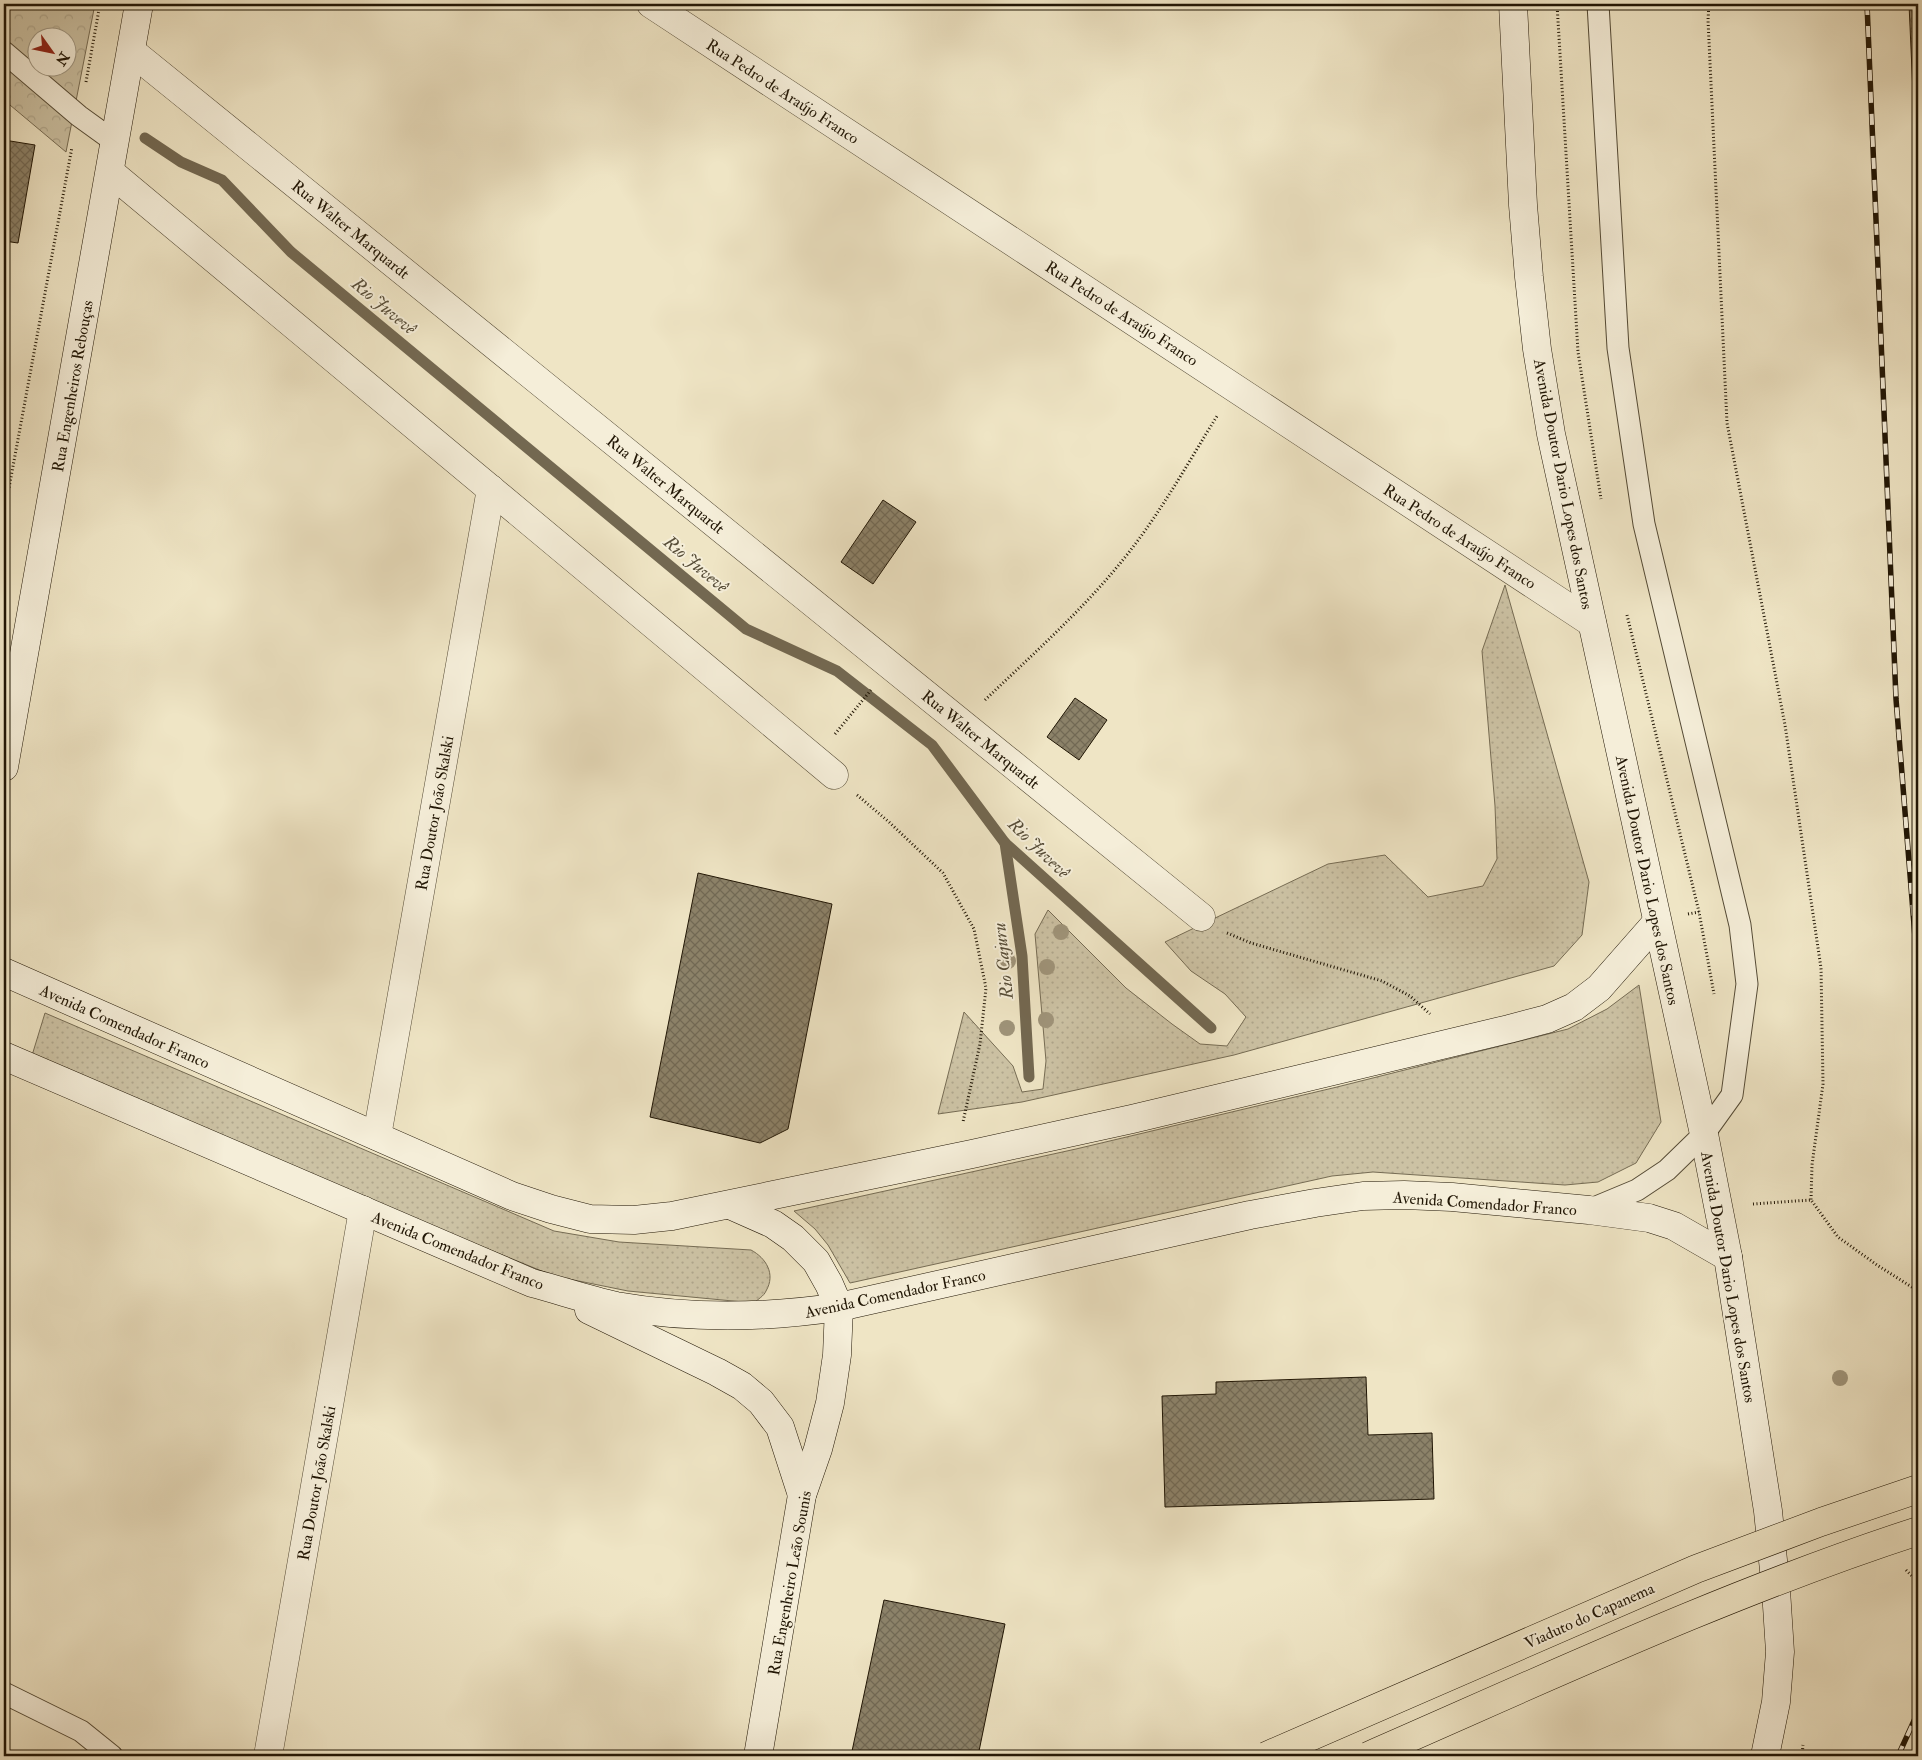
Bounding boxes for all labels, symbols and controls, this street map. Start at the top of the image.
north arrow [28,28,78,78]
street label: Rua Pedro de Araújo Franco [702,35,863,149]
text: N [52,48,74,69]
street label: Rua Walter Marquardt [287,176,413,284]
street label: Rua Pedro de Araújo Franco [1041,257,1202,371]
water label: Rio Juvevê [346,272,421,341]
street label: Rua Engenheiros Rebouças [48,299,98,474]
street label: Avenida Doutor Dario Lopes dos Santos [1528,356,1597,611]
street label: Rua Walter Marquardt [602,431,728,539]
street label: Rua Pedro de Araújo Franco [1379,480,1540,594]
water label: Rio Juvevê [658,530,733,599]
street label: Rua Walter Marquardt [917,686,1043,794]
street label: Rua Doutor João Skalski [412,734,459,892]
street label: Avenida Doutor Dario Lopes dos Santos [1610,753,1683,1007]
water label: Rio Juvevê [1002,813,1075,884]
water label: Rio Cajuru [988,921,1019,1001]
street label: Avenida Comendador Franco [36,980,213,1074]
street label: Avenida Doutor Dario Lopes dos Santos [1695,1149,1760,1405]
street label: Avenida Comendador Franco [1391,1188,1578,1220]
street label: Avenida Comendador Franco [368,1207,547,1295]
street label: Avenida Comendador Franco [802,1265,988,1323]
street label: Rua Doutor João Skalski [294,1404,341,1562]
street label: Rua Engenheiro Leão Sounis [764,1489,816,1677]
street label: Viaduto do Capanema [1521,1578,1658,1654]

